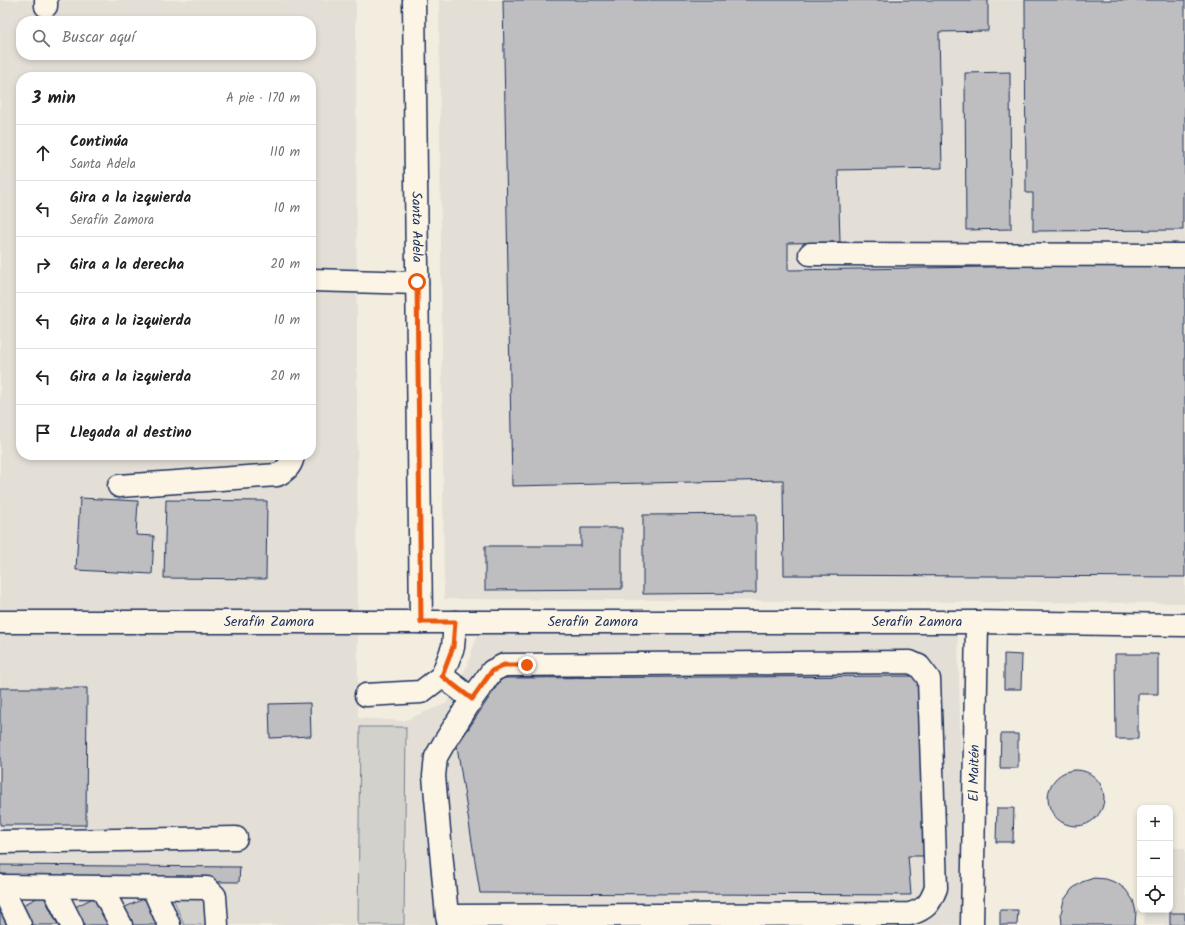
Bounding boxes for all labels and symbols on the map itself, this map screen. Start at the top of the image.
street label: Santa Adela [405,191,428,263]
route start [408,273,426,291]
street label: Serafín Zamora [224,611,314,633]
street label: Serafín Zamora [548,611,638,633]
street label: Serafín Zamora [872,611,962,633]
route end [518,656,536,674]
street label: El Maitén [963,744,986,802]

